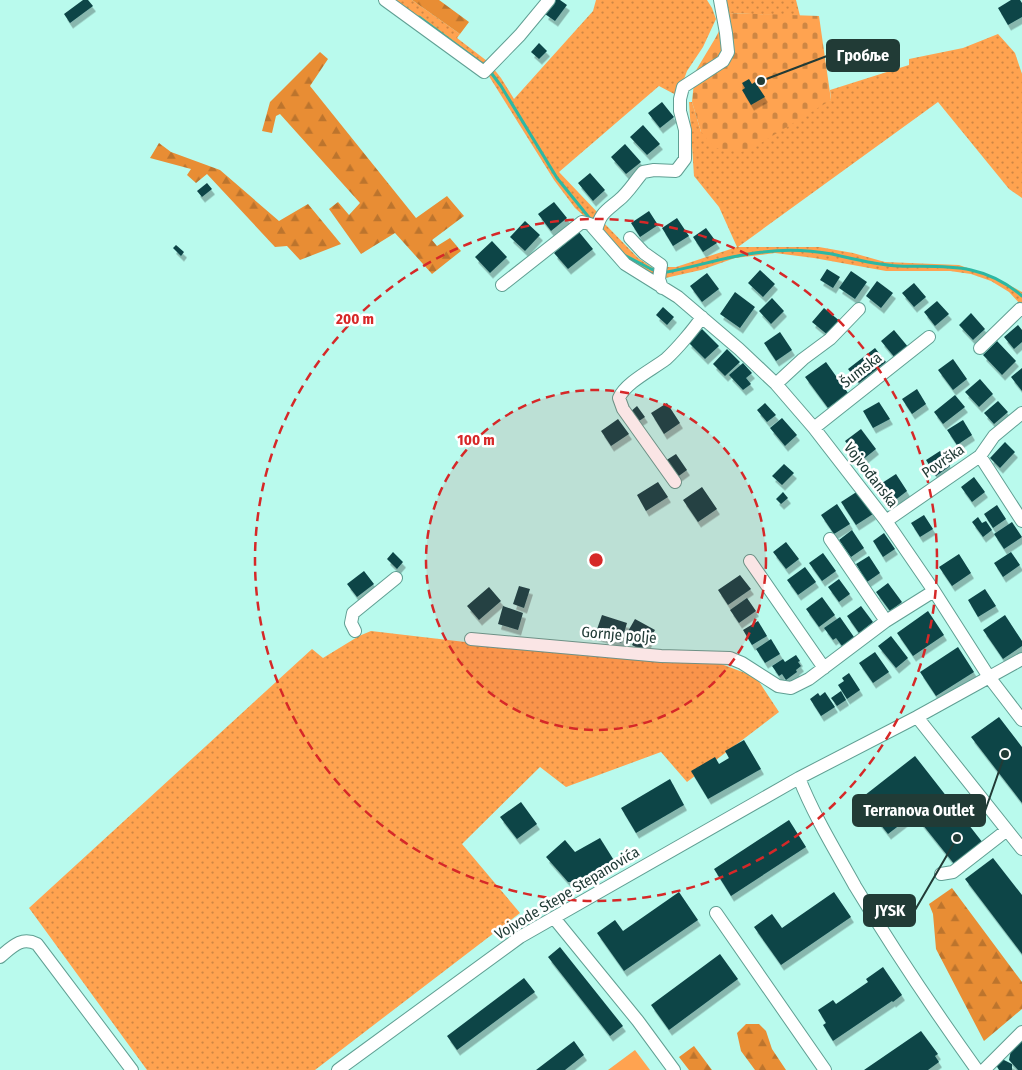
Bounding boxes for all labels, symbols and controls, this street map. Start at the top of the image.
callout: Гробље [827,40,899,71]
text: Гробље [837,46,889,65]
text: 200 m [335,310,374,328]
street label: Šumska [837,348,885,392]
text: 100 m [457,431,495,449]
street label: Vojvođanska [840,439,902,511]
street label: Površka [918,440,968,482]
centre of rings [587,551,605,569]
street label: Gornje polje [581,623,657,647]
callout: Terranova Outlet [853,795,985,826]
text: Terranova Outlet [863,801,975,820]
street label: Vojvode Stepe Stepanovića [491,843,643,943]
callout: JYSK [864,895,915,926]
text: JYSK [874,901,906,920]

